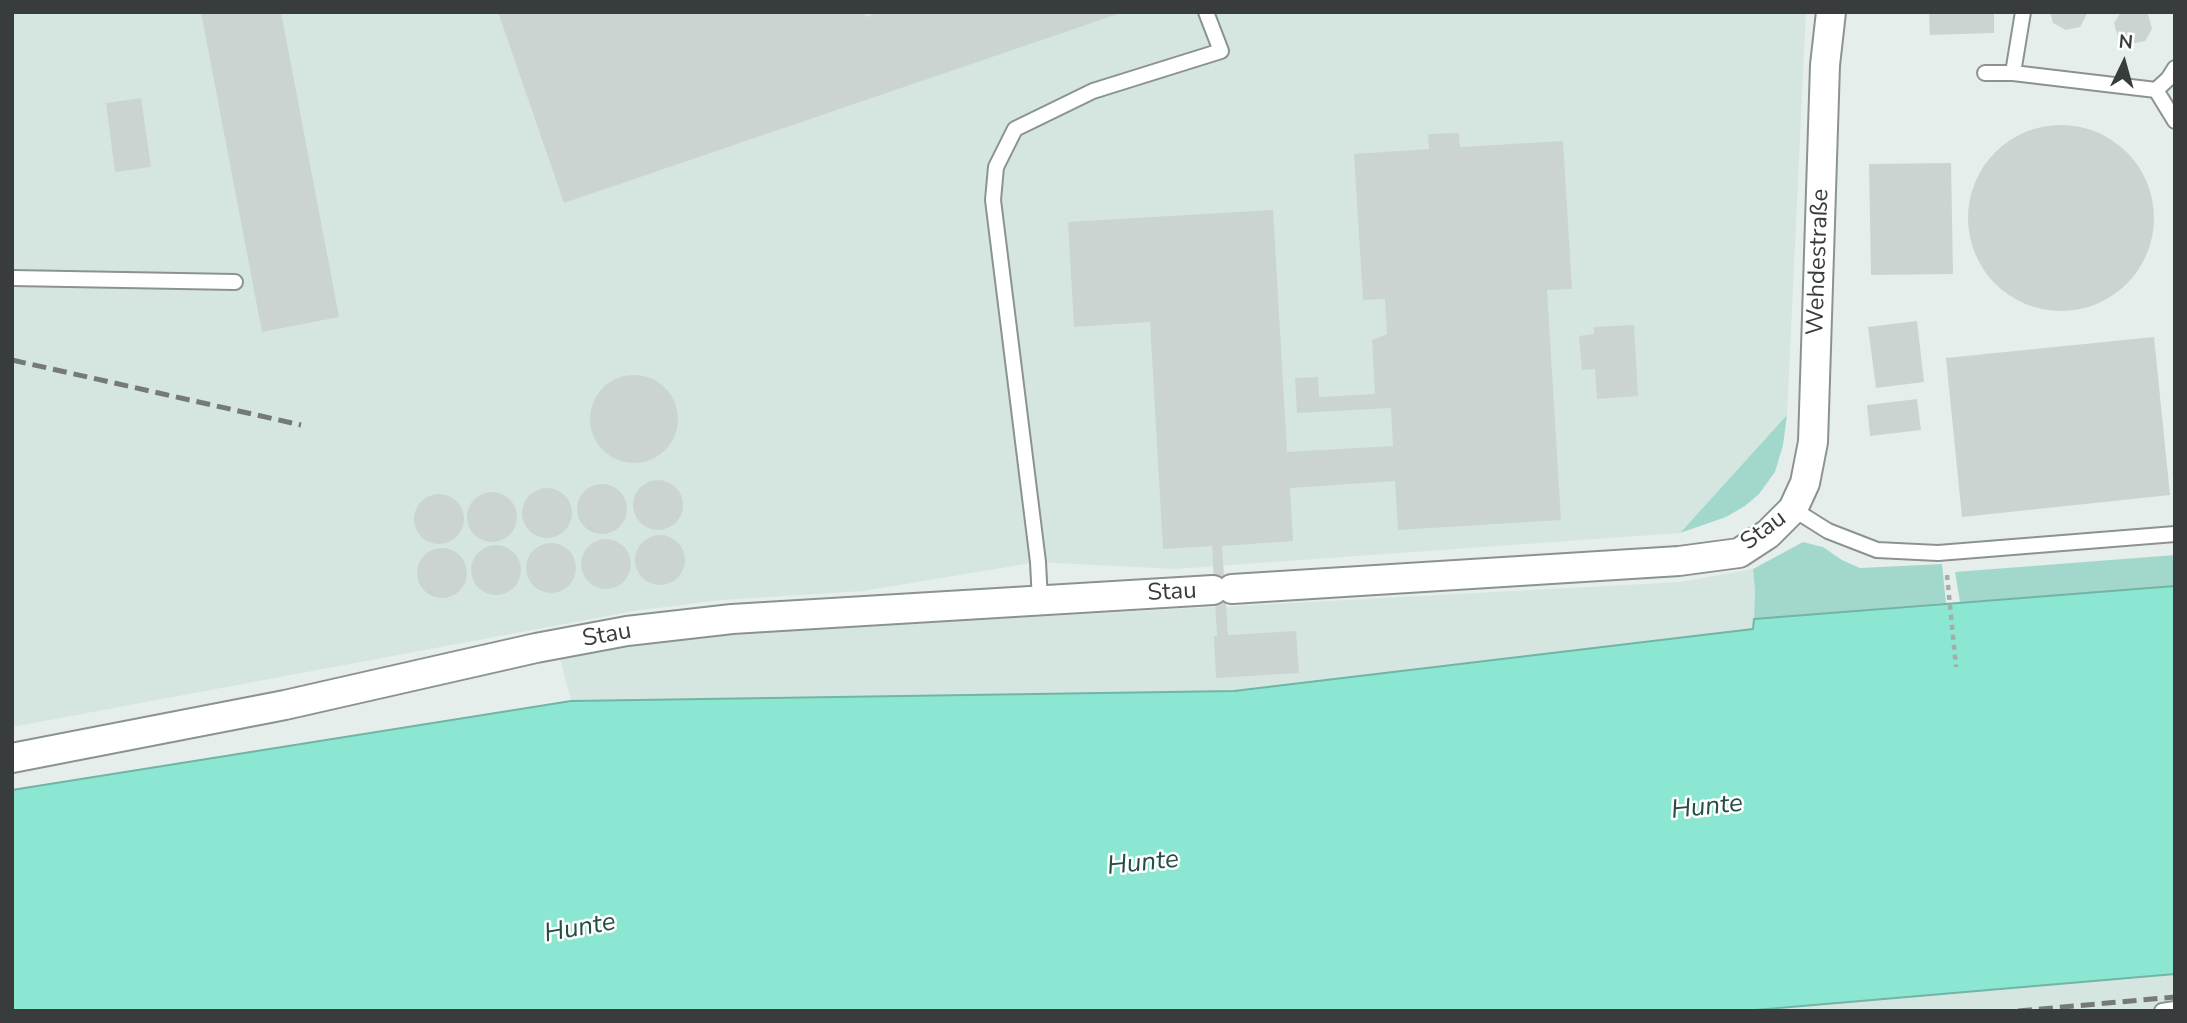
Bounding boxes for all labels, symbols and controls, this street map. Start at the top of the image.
north arrow [2089,28,2159,98]
text: N [2118,29,2134,56]
street label: Wehdestraße [1802,188,1836,336]
street label: Stau [1736,505,1792,557]
street label: Stau [1147,577,1197,609]
street label: Stau [580,618,634,654]
water label: Hunte [1670,789,1744,827]
water label: Hunte [1106,845,1180,883]
water label: Hunte [542,907,618,951]

